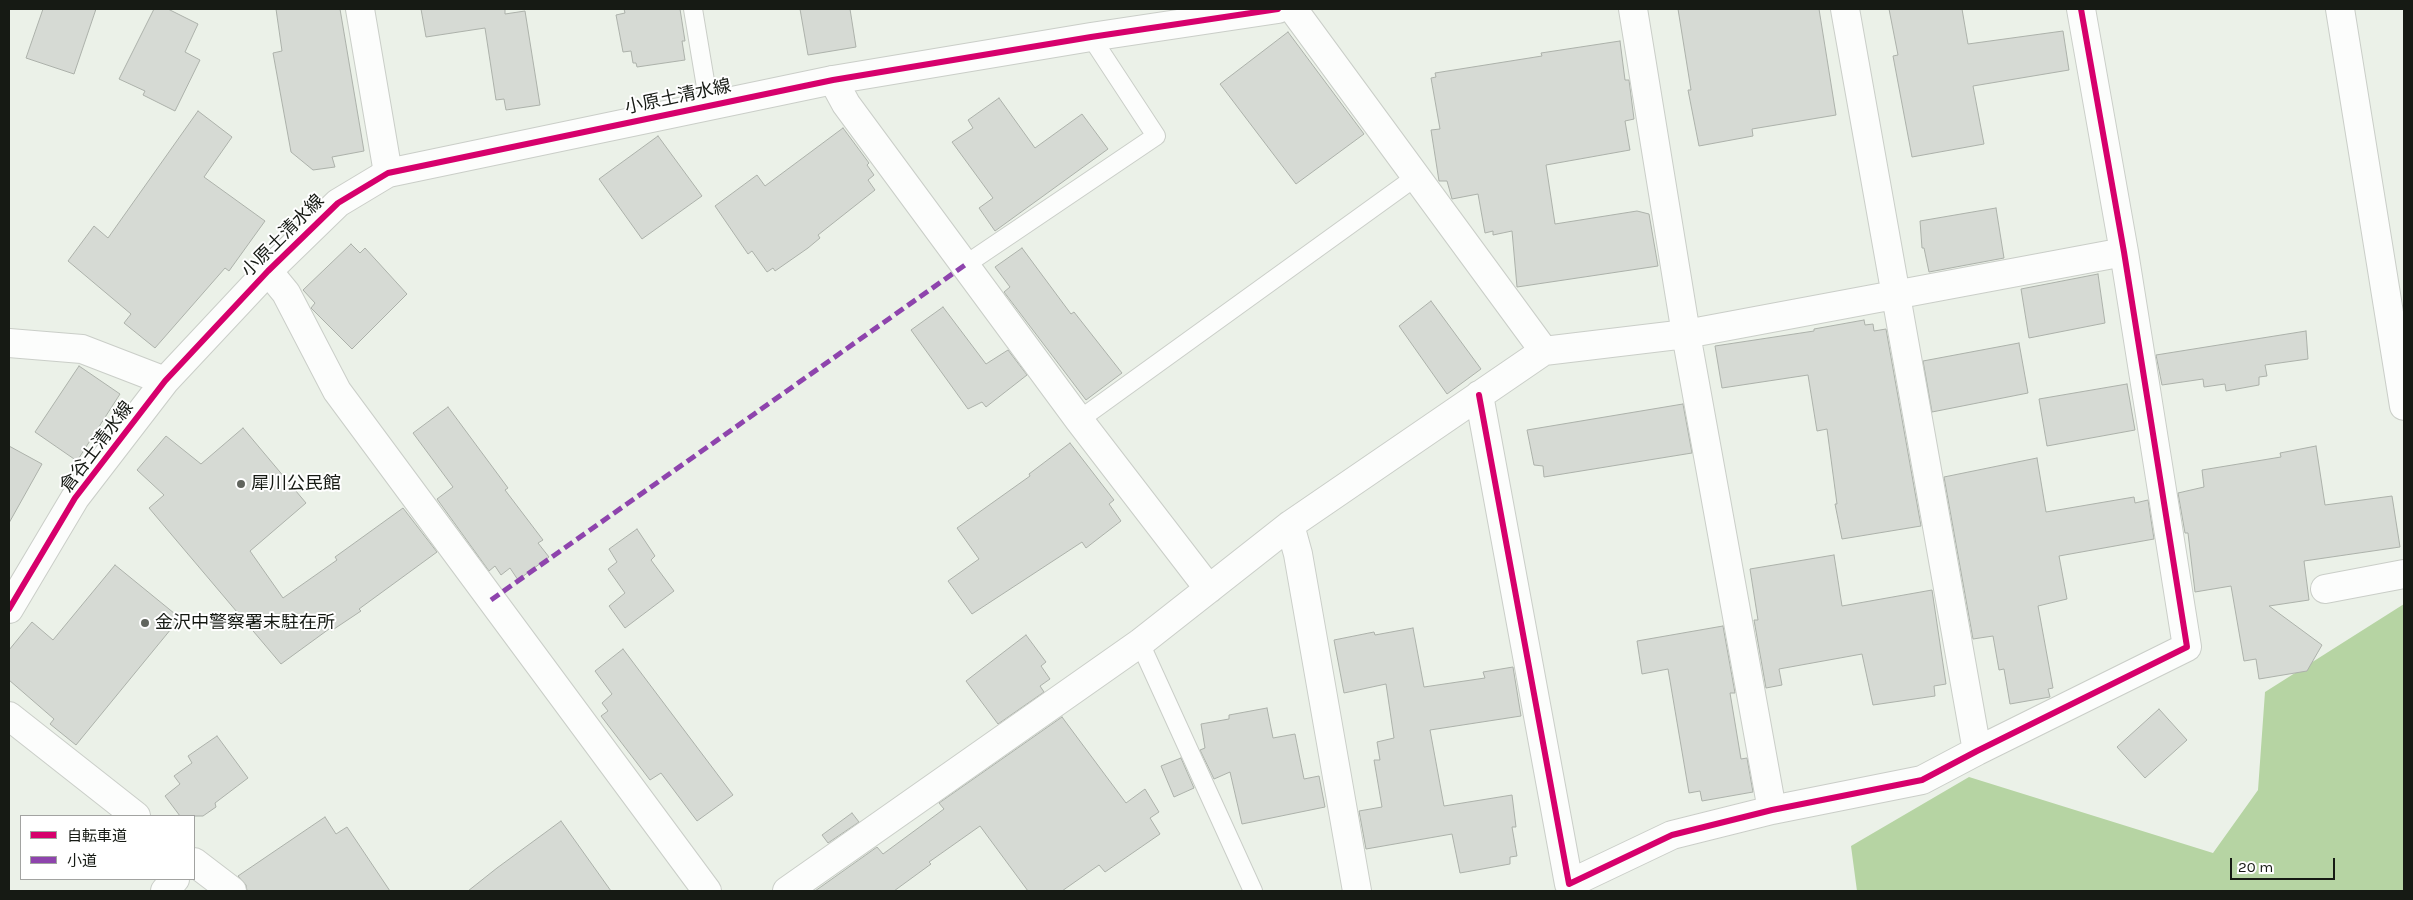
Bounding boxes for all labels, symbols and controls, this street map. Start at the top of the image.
street label: 小原土清水線 [623,75,733,119]
street label: 小原土清水線 [237,190,329,282]
street label: 倉谷土清水線 [56,397,138,497]
place label: 犀川公民館 [251,473,341,495]
marker: 犀川公民館 [235,478,247,490]
place label: 金沢中警察署末駐在所 [155,612,335,634]
marker: 金沢中警察署末駐在所 [139,617,151,629]
legend [20,815,195,880]
text: 自転車道 [67,827,127,845]
scale bar [2233,848,2338,880]
text: 小道 [67,852,97,870]
text: 20 m [2238,858,2273,876]

